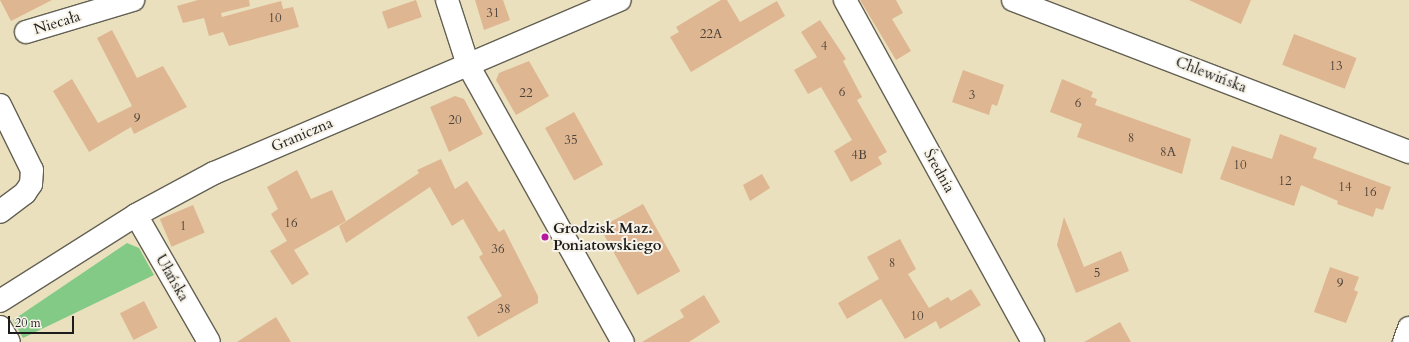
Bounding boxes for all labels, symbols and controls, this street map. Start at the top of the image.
house number: 31 [486,5,500,21]
street label: Niecała [32,7,82,39]
house number: 10 [268,10,282,26]
house number: 22A [700,26,722,42]
house number: 4 [821,38,827,54]
street label: Chlewińska [1173,53,1249,97]
house number: 13 [1329,58,1343,74]
house number: 6 [839,84,845,100]
house number: 22 [519,85,533,101]
house number: 3 [969,87,975,103]
house number: 6 [1075,95,1081,111]
house number: 9 [134,110,140,126]
house number: 20 [448,112,462,128]
street label: Graniczna [269,114,335,156]
house number: 8 [1128,130,1134,146]
house number: 35 [564,132,578,148]
house number: 8A [1160,144,1176,160]
street label: Średnia [920,146,958,196]
house number: 4B [851,147,867,163]
house number: 10 [1233,157,1247,173]
house number: 12 [1278,173,1292,189]
house number: 14 [1338,179,1352,195]
house number: 16 [1363,184,1377,200]
house number: 16 [284,215,298,231]
house number: 1 [180,218,186,234]
place label: Grodzisk Maz. Poniatowskiego [553,219,662,254]
marker: Grodzisk Maz. Poniatowskiego [540,232,550,242]
house number: 36 [491,241,505,257]
street label: Ułańska [151,251,193,305]
house number: 8 [889,255,895,271]
house number: 5 [1094,265,1100,281]
house number: 9 [1337,275,1343,291]
house number: 38 [497,301,511,317]
scale bar [10,308,76,334]
house number: 10 [910,308,924,324]
text: 20 m [15,315,41,331]

